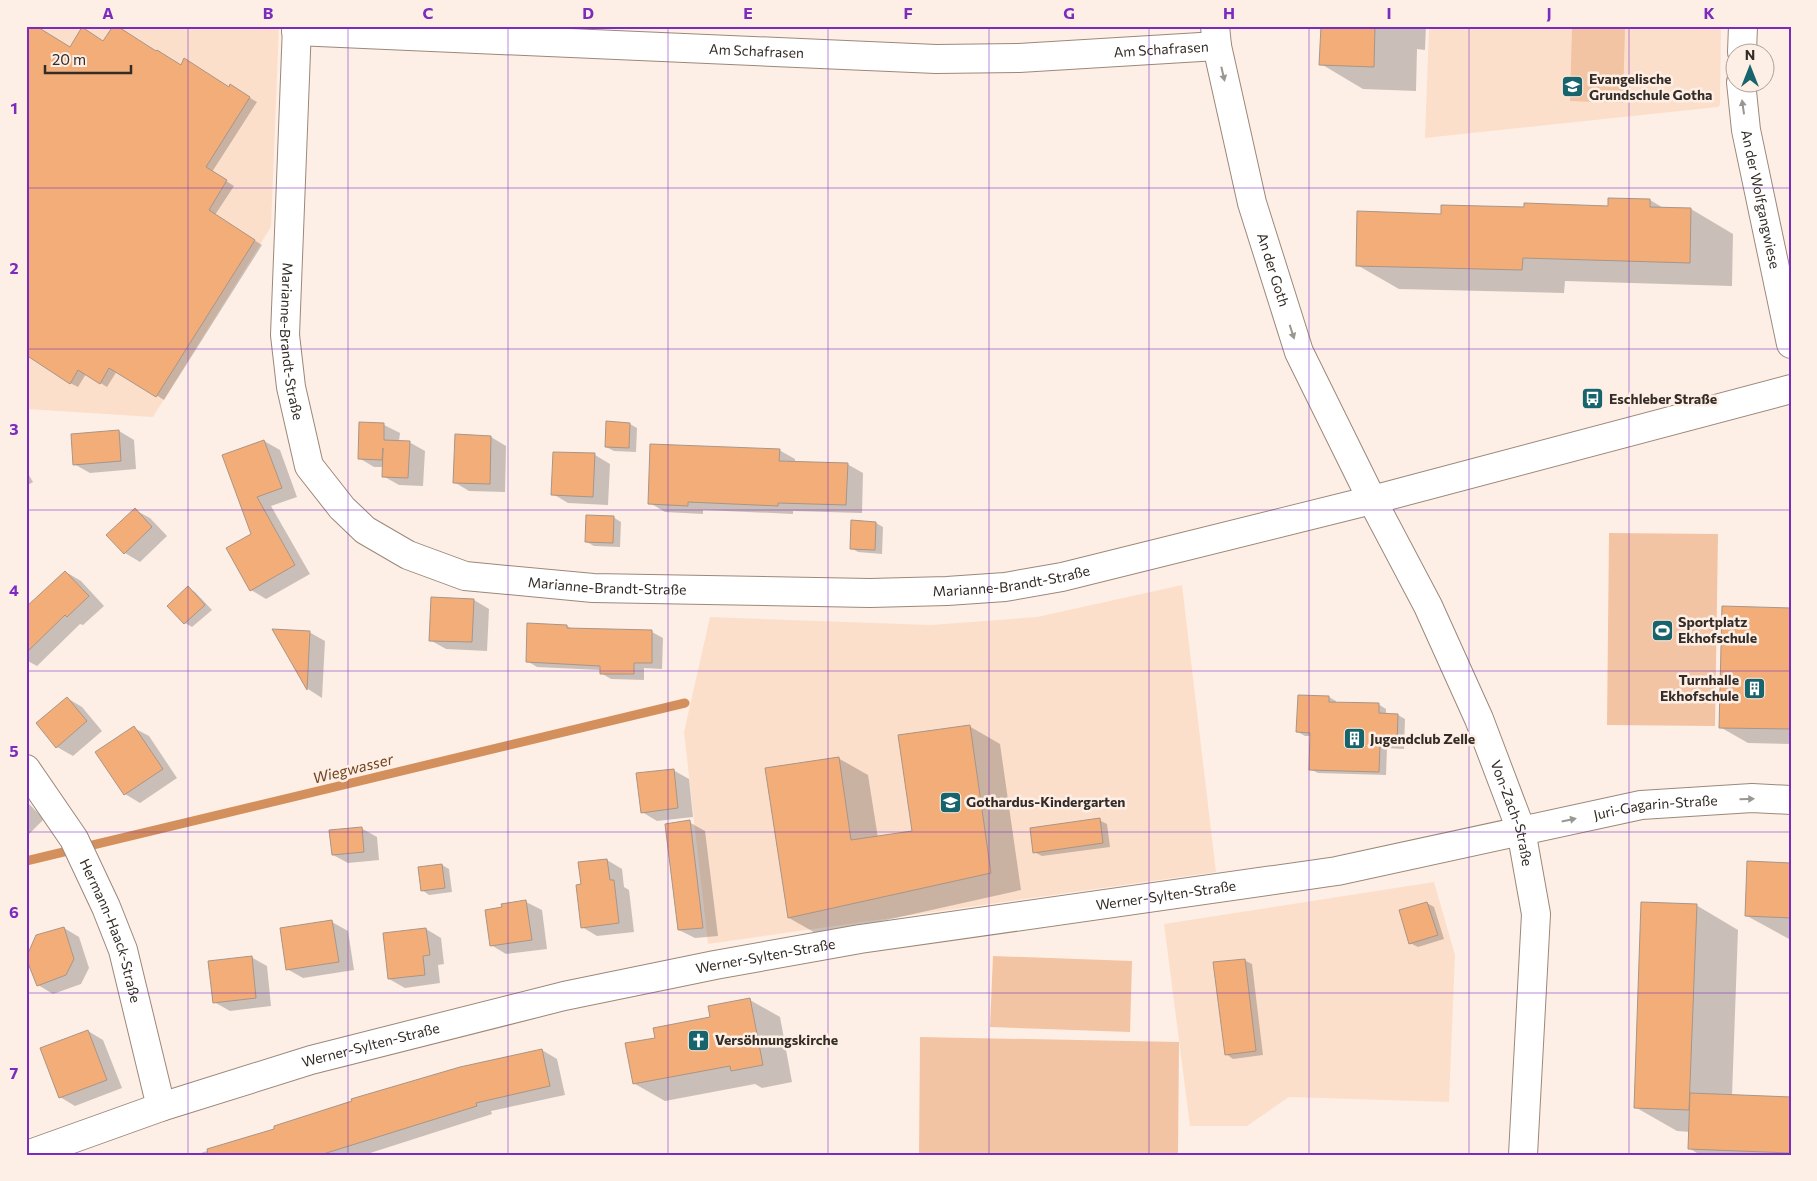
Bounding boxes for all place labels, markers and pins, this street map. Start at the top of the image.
place label: Evangelische Grundschule Gotha [1589,70,1712,103]
school or university icon: Evangelische Grundschule Gotha [1561,75,1585,99]
bus stop icon: Eschleber Straße [1581,387,1605,411]
place label: Eschleber Straße [1609,390,1717,407]
place label: Sportplatz Ekhofschule [1678,613,1757,646]
sports icon: Sportplatz Ekhofschule [1650,618,1674,642]
place label: Turnhalle Ekhofschule [1660,671,1739,704]
building icon: Turnhalle Ekhofschule [1743,676,1767,700]
building icon: Jugendclub Zelle [1342,727,1366,751]
place label: Jugendclub Zelle [1370,730,1475,747]
school or university icon: Gothardus-Kindergarten [938,790,962,814]
place label: Gothardus-Kindergarten [966,793,1125,810]
church icon: Versöhnungskirche [687,1028,711,1052]
place label: Versöhnungskirche [715,1031,838,1048]

